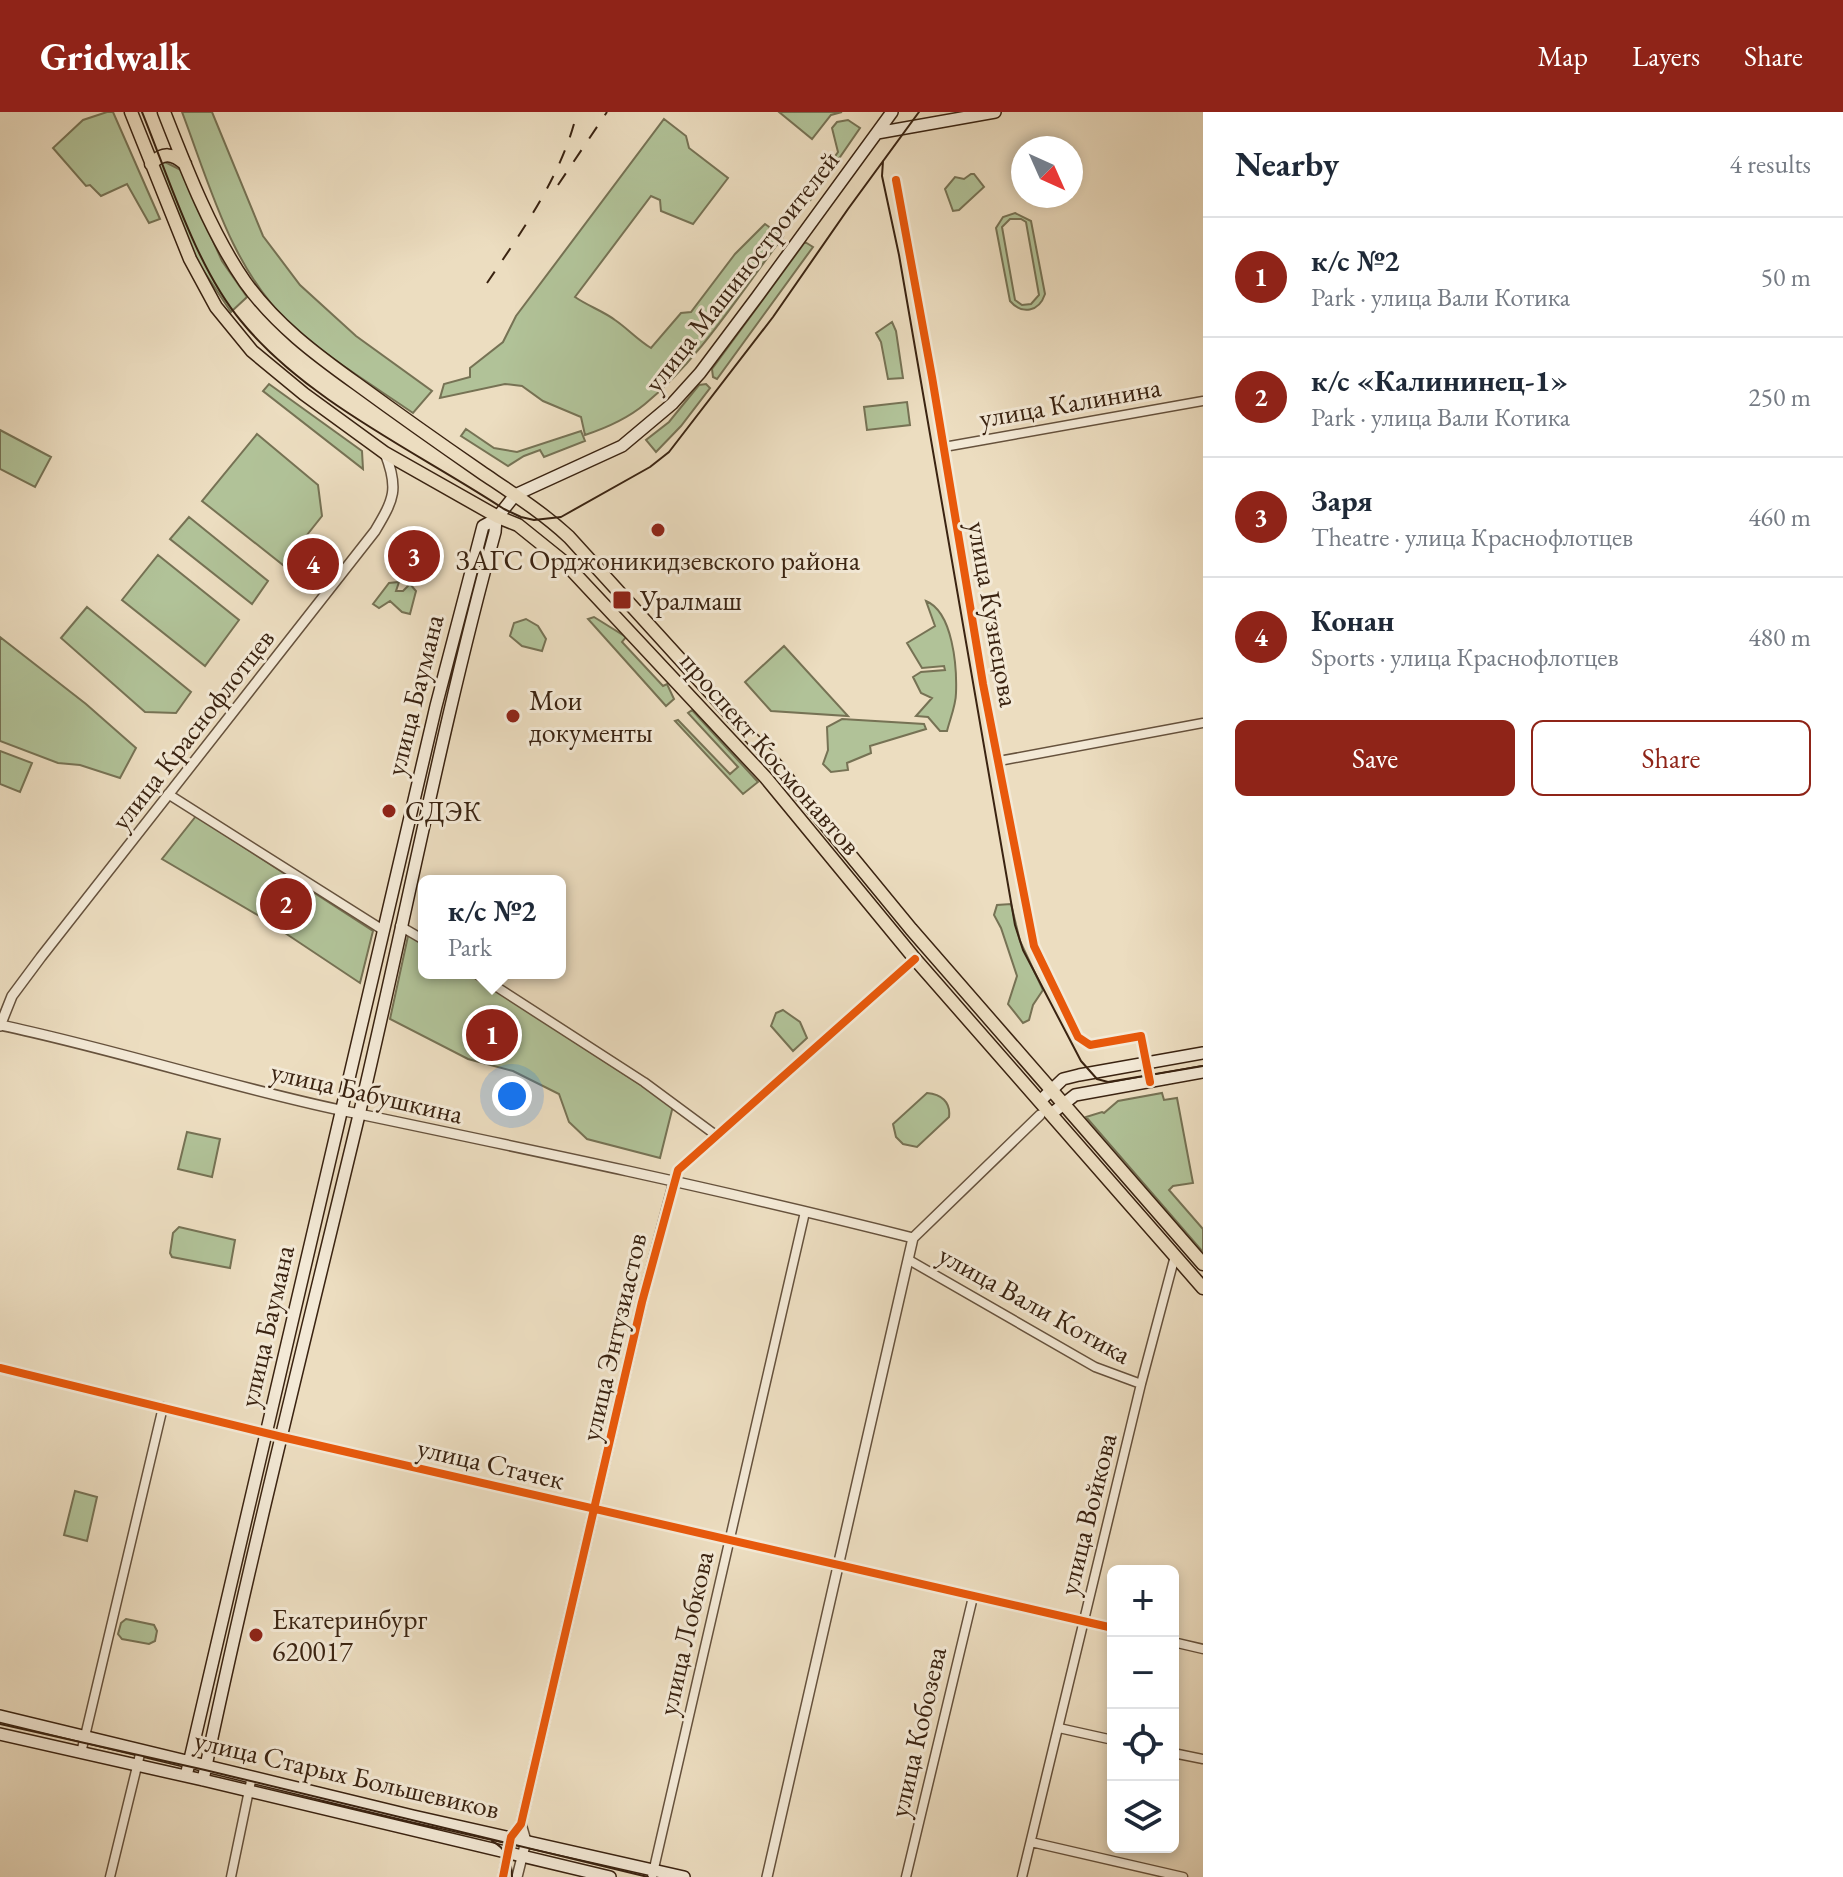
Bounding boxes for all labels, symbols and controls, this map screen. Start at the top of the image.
text: Gridwalk [40,32,190,81]
text: Map [1538,38,1588,74]
text: Layers [1632,38,1700,74]
text: Share [1744,38,1803,74]
north arrow [1011,136,1083,208]
text: Nearby [1235,142,1339,186]
street label: улица Машиностроителей [635,143,847,399]
text: 4 results [1730,147,1811,181]
text: к/с №2 [1311,241,1400,280]
text: 1 [1254,260,1268,294]
text: 50 m [1761,260,1811,294]
text: Park · улица Вали Котика [1311,280,1570,314]
text: к/с «Калининец-1» [1311,361,1568,400]
street label: улица Калинина [976,368,1165,436]
text: 2 [1254,380,1268,414]
text: 250 m [1748,380,1811,414]
text: Park · улица Вали Котика [1311,400,1570,434]
text: Заря [1311,481,1373,520]
text: 3 [1254,500,1268,534]
text: 460 m [1748,500,1811,534]
street label: улица Кузнецова [960,518,1028,710]
text: Theatre · улица Краснофлотцев [1311,520,1633,554]
marker: ЗАГС Орджоникидзевского района [649,521,667,539]
pin: 3 [388,526,440,586]
pin: 4 [287,534,339,594]
place label: ЗАГС Орджоникидзевского района [456,542,861,578]
place label: Уралмаш [639,582,742,618]
marker: Уралмаш [611,589,633,611]
text: Конан [1311,601,1394,640]
street label: улица Баумана [377,610,452,779]
text: 4 [1254,620,1268,654]
text: 480 m [1748,620,1811,654]
street label: улица Краснофлотцев [102,621,282,837]
text: Sports · улица Краснофлотцев [1311,640,1618,674]
street label: проспект Космонавтов [673,644,869,862]
place label: Мои документы [529,682,653,750]
marker: Мои документы [504,707,522,725]
button: Save [1235,720,1515,796]
button: Share [1531,720,1811,796]
place label: СДЭК [405,793,482,829]
marker: СДЭК [380,802,398,820]
pin: 2 [260,874,312,934]
popup [418,875,566,979]
text: к/с №2 [448,891,536,930]
text: Park [448,930,492,964]
pin: 1 [466,1005,518,1065]
street label: улица Бабушкина [267,1052,467,1132]
your location [492,1076,532,1116]
street label: улица Энтузиастов [572,1229,654,1445]
street label: улица Вали Котика [932,1236,1138,1372]
street label: улица Баумана [230,1241,302,1410]
street label: улица Войкова [1049,1428,1125,1599]
street label: улица Стачек [414,1429,568,1497]
street label: улица Лобкова [649,1546,722,1719]
map controls [1107,1565,1179,1853]
button: + [1107,1565,1179,1637]
place label: Екатеринбург 620017 [272,1601,428,1669]
marker: Екатеринбург 620017 [247,1626,265,1644]
button: − [1107,1637,1179,1709]
street label: улица Кобозева [880,1642,954,1821]
button: locate [1107,1709,1179,1781]
street label: улица Старых Большевиков [191,1721,503,1827]
button: layers [1107,1781,1179,1853]

